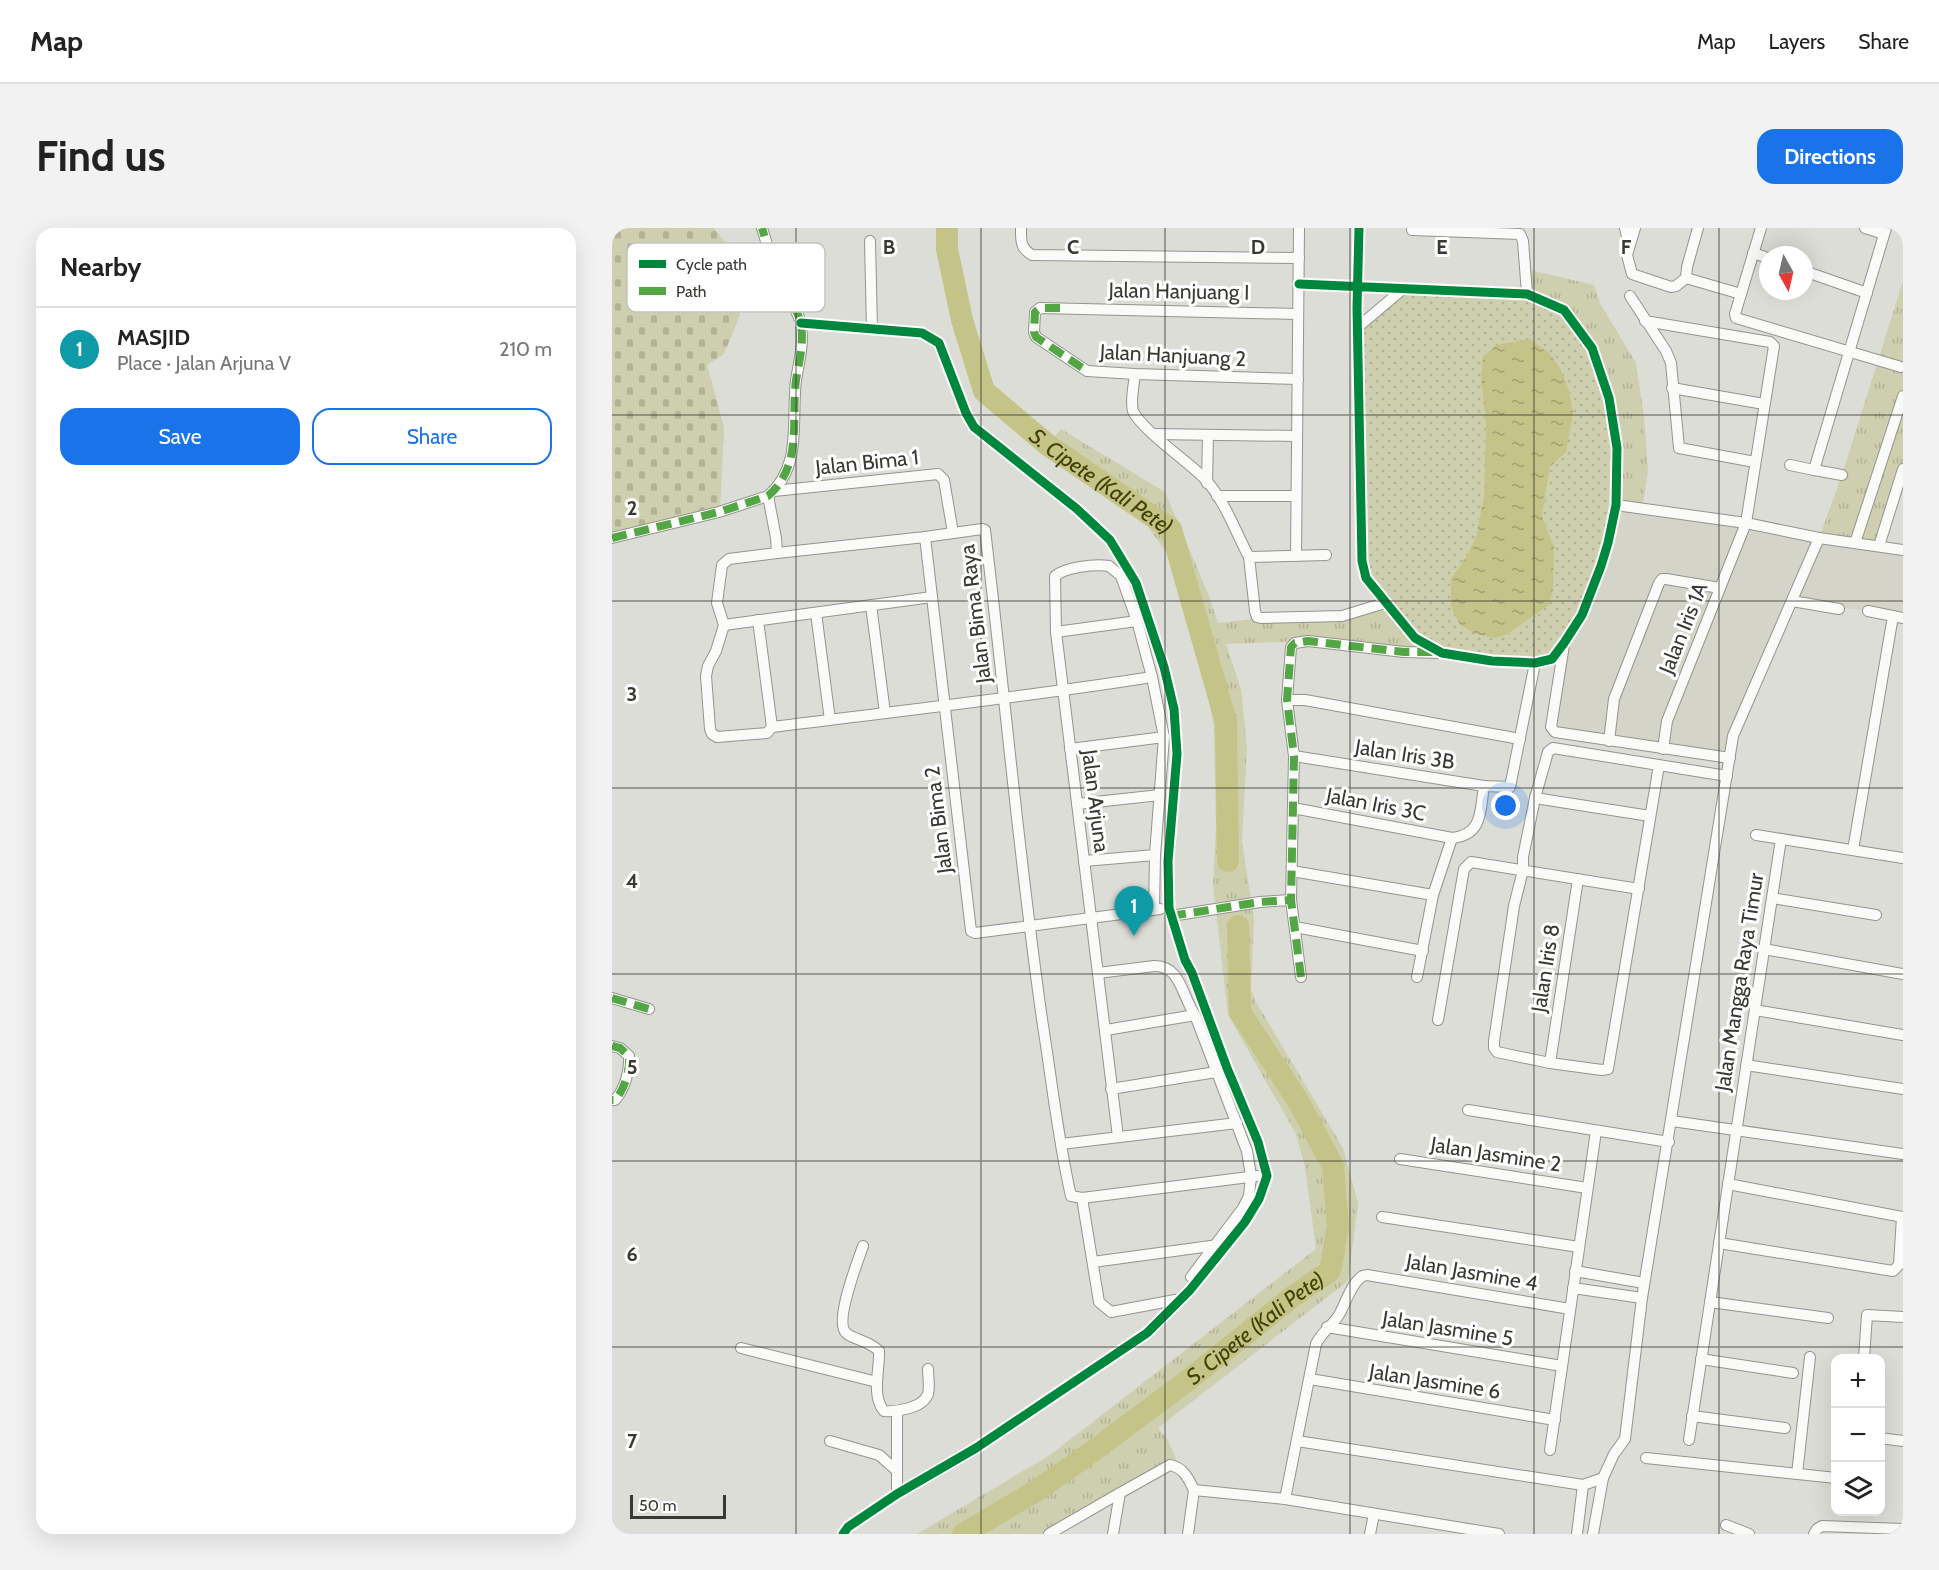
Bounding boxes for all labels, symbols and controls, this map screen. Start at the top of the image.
text: Map [30,24,83,58]
text: Map [1697,29,1736,54]
text: Layers [1769,29,1825,54]
text: Share [1858,29,1909,54]
button: Directions [1757,129,1903,184]
text: Find us [36,130,165,182]
text: B [883,235,895,259]
text: C [1067,235,1079,259]
text: D [1251,235,1265,259]
text: E [1436,235,1448,259]
text: F [1621,235,1632,259]
legend [627,243,825,312]
north arrow [1759,246,1813,300]
text: Nearby [60,251,141,283]
text: Cycle path [676,255,747,274]
street label: Jalan Hanjuang I [1107,277,1250,306]
text: Path [676,282,707,301]
text: MASJID [117,324,190,351]
text: 1 [76,337,83,361]
text: 210 m [499,337,552,361]
street label: Jalan Hanjuang 2 [1098,339,1247,372]
text: Place · Jalan Arjuna V [117,351,291,375]
button: Save [60,408,300,465]
button: Share [312,408,552,465]
water label: S. Cipete (Kali Pete) [1024,422,1178,540]
street label: Jalan Bima 1 [813,444,920,480]
text: 2 [627,496,637,520]
street label: Jalan Bima Raya [954,543,996,686]
street label: Jalan Iris 1A [1653,579,1713,678]
text: 3 [627,682,637,706]
street label: Jalan Iris 3B [1353,734,1456,774]
street label: Jalan Arjuna [1076,747,1115,854]
street label: Jalan Bima 2 [919,765,957,876]
street label: Jalan Iris 3C [1323,782,1428,826]
your location [1491,791,1520,820]
text: 4 [626,869,638,893]
street label: Jalan Mangga Raya Timur [1709,871,1769,1094]
pin: 1 [1114,886,1154,936]
street label: Jalan Iris 8 [1526,922,1564,1015]
text: 5 [627,1055,637,1079]
street label: Jalan Jasmine 2 [1428,1131,1563,1177]
text: 6 [626,1242,638,1266]
street label: Jalan Jasmine 4 [1403,1248,1540,1296]
water label: S. Cipete (Kali Pete) [1180,1266,1329,1390]
street label: Jalan Jasmine 5 [1380,1305,1515,1351]
map controls [1831,1354,1885,1516]
button: + [1831,1354,1885,1408]
street label: Jalan Jasmine 6 [1367,1358,1503,1404]
button: − [1831,1408,1885,1462]
text: 7 [627,1429,638,1453]
button: layers [1831,1462,1885,1516]
scale bar [630,1492,726,1520]
text: 50 m [639,1496,676,1515]

